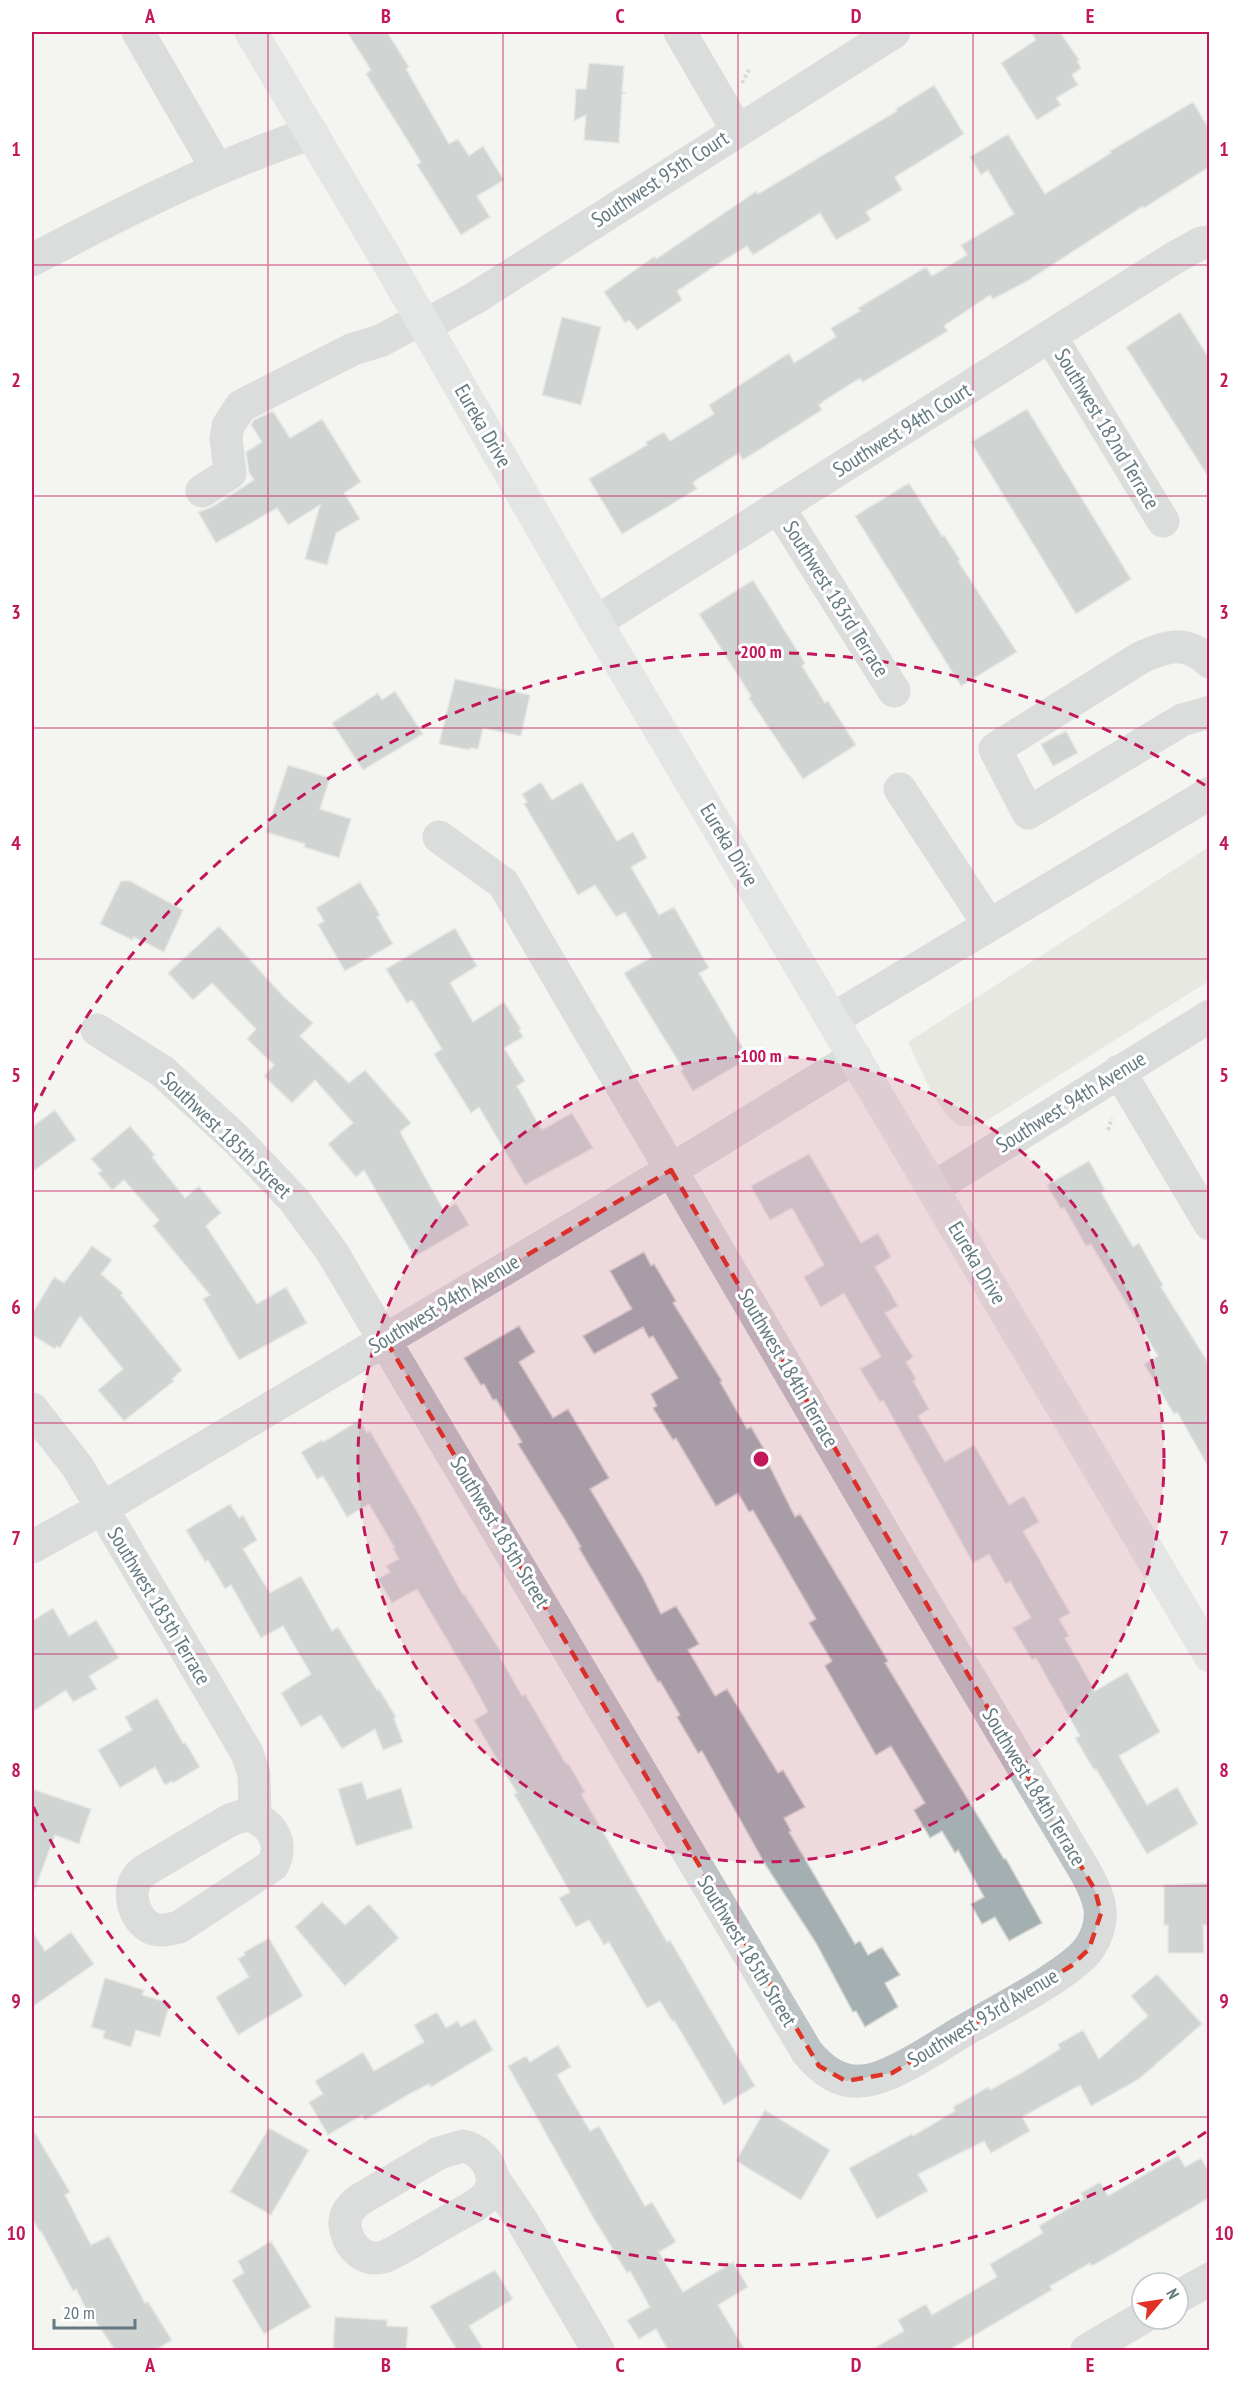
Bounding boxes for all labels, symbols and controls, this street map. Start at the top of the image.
text: A [144,3,156,29]
text: B [381,3,391,29]
text: C [615,3,625,29]
text: D [851,3,862,29]
text: E [1086,3,1094,29]
street label: Southwest 95th Court [586,124,734,233]
text: 1 [11,136,21,162]
text: 1 [1219,136,1229,162]
street label: Southwest 182nd Terrace [1049,344,1166,514]
text: 2 [11,367,21,393]
text: 2 [1219,367,1229,393]
street label: Southwest 94th Court [828,376,976,483]
street label: Eureka Drive [449,379,518,472]
street label: Southwest 183rd Terrace [778,516,895,682]
text: 3 [11,599,21,625]
text: 3 [1219,599,1229,625]
text: 200 m [740,640,782,663]
street label: Eureka Drive [694,798,765,891]
text: 4 [11,830,21,856]
text: 4 [1219,830,1229,856]
text: 100 m [740,1044,782,1067]
street label: Southwest 94th Avenue [991,1045,1151,1158]
text: 5 [11,1062,21,1088]
text: 5 [1219,1062,1229,1088]
street label: Southwest 185th Street [155,1065,298,1204]
street label: Eureka Drive [942,1216,1013,1309]
street label: Southwest 94th Avenue [363,1248,524,1359]
street label: Southwest 184th Terrace [732,1283,845,1452]
text: 6 [11,1294,21,1320]
text: 6 [1219,1294,1229,1320]
centre of rings [751,1449,771,1469]
street label: Southwest 185th Street [445,1451,556,1612]
street label: Southwest 185th Terrace [102,1522,217,1690]
text: 7 [11,1525,21,1551]
text: 7 [1219,1525,1229,1551]
street label: Southwest 184th Terrace [977,1703,1092,1871]
text: 8 [11,1757,21,1783]
text: 8 [1219,1757,1229,1783]
street label: Southwest 185th Street [692,1870,803,2031]
street label: Southwest 93rd Avenue [902,1962,1063,2073]
text: 9 [11,1988,21,2014]
text: 9 [1219,1988,1229,2014]
text: 10 [6,2220,26,2246]
text: 10 [1214,2220,1234,2246]
north arrow [1130,2271,1190,2331]
text: N [1162,2285,1184,2302]
scale bar [54,2292,135,2330]
text: 20 m [63,2301,95,2324]
text: A [144,2352,156,2378]
text: B [381,2352,391,2378]
text: C [615,2352,625,2378]
text: D [851,2352,862,2378]
text: E [1086,2352,1094,2378]

